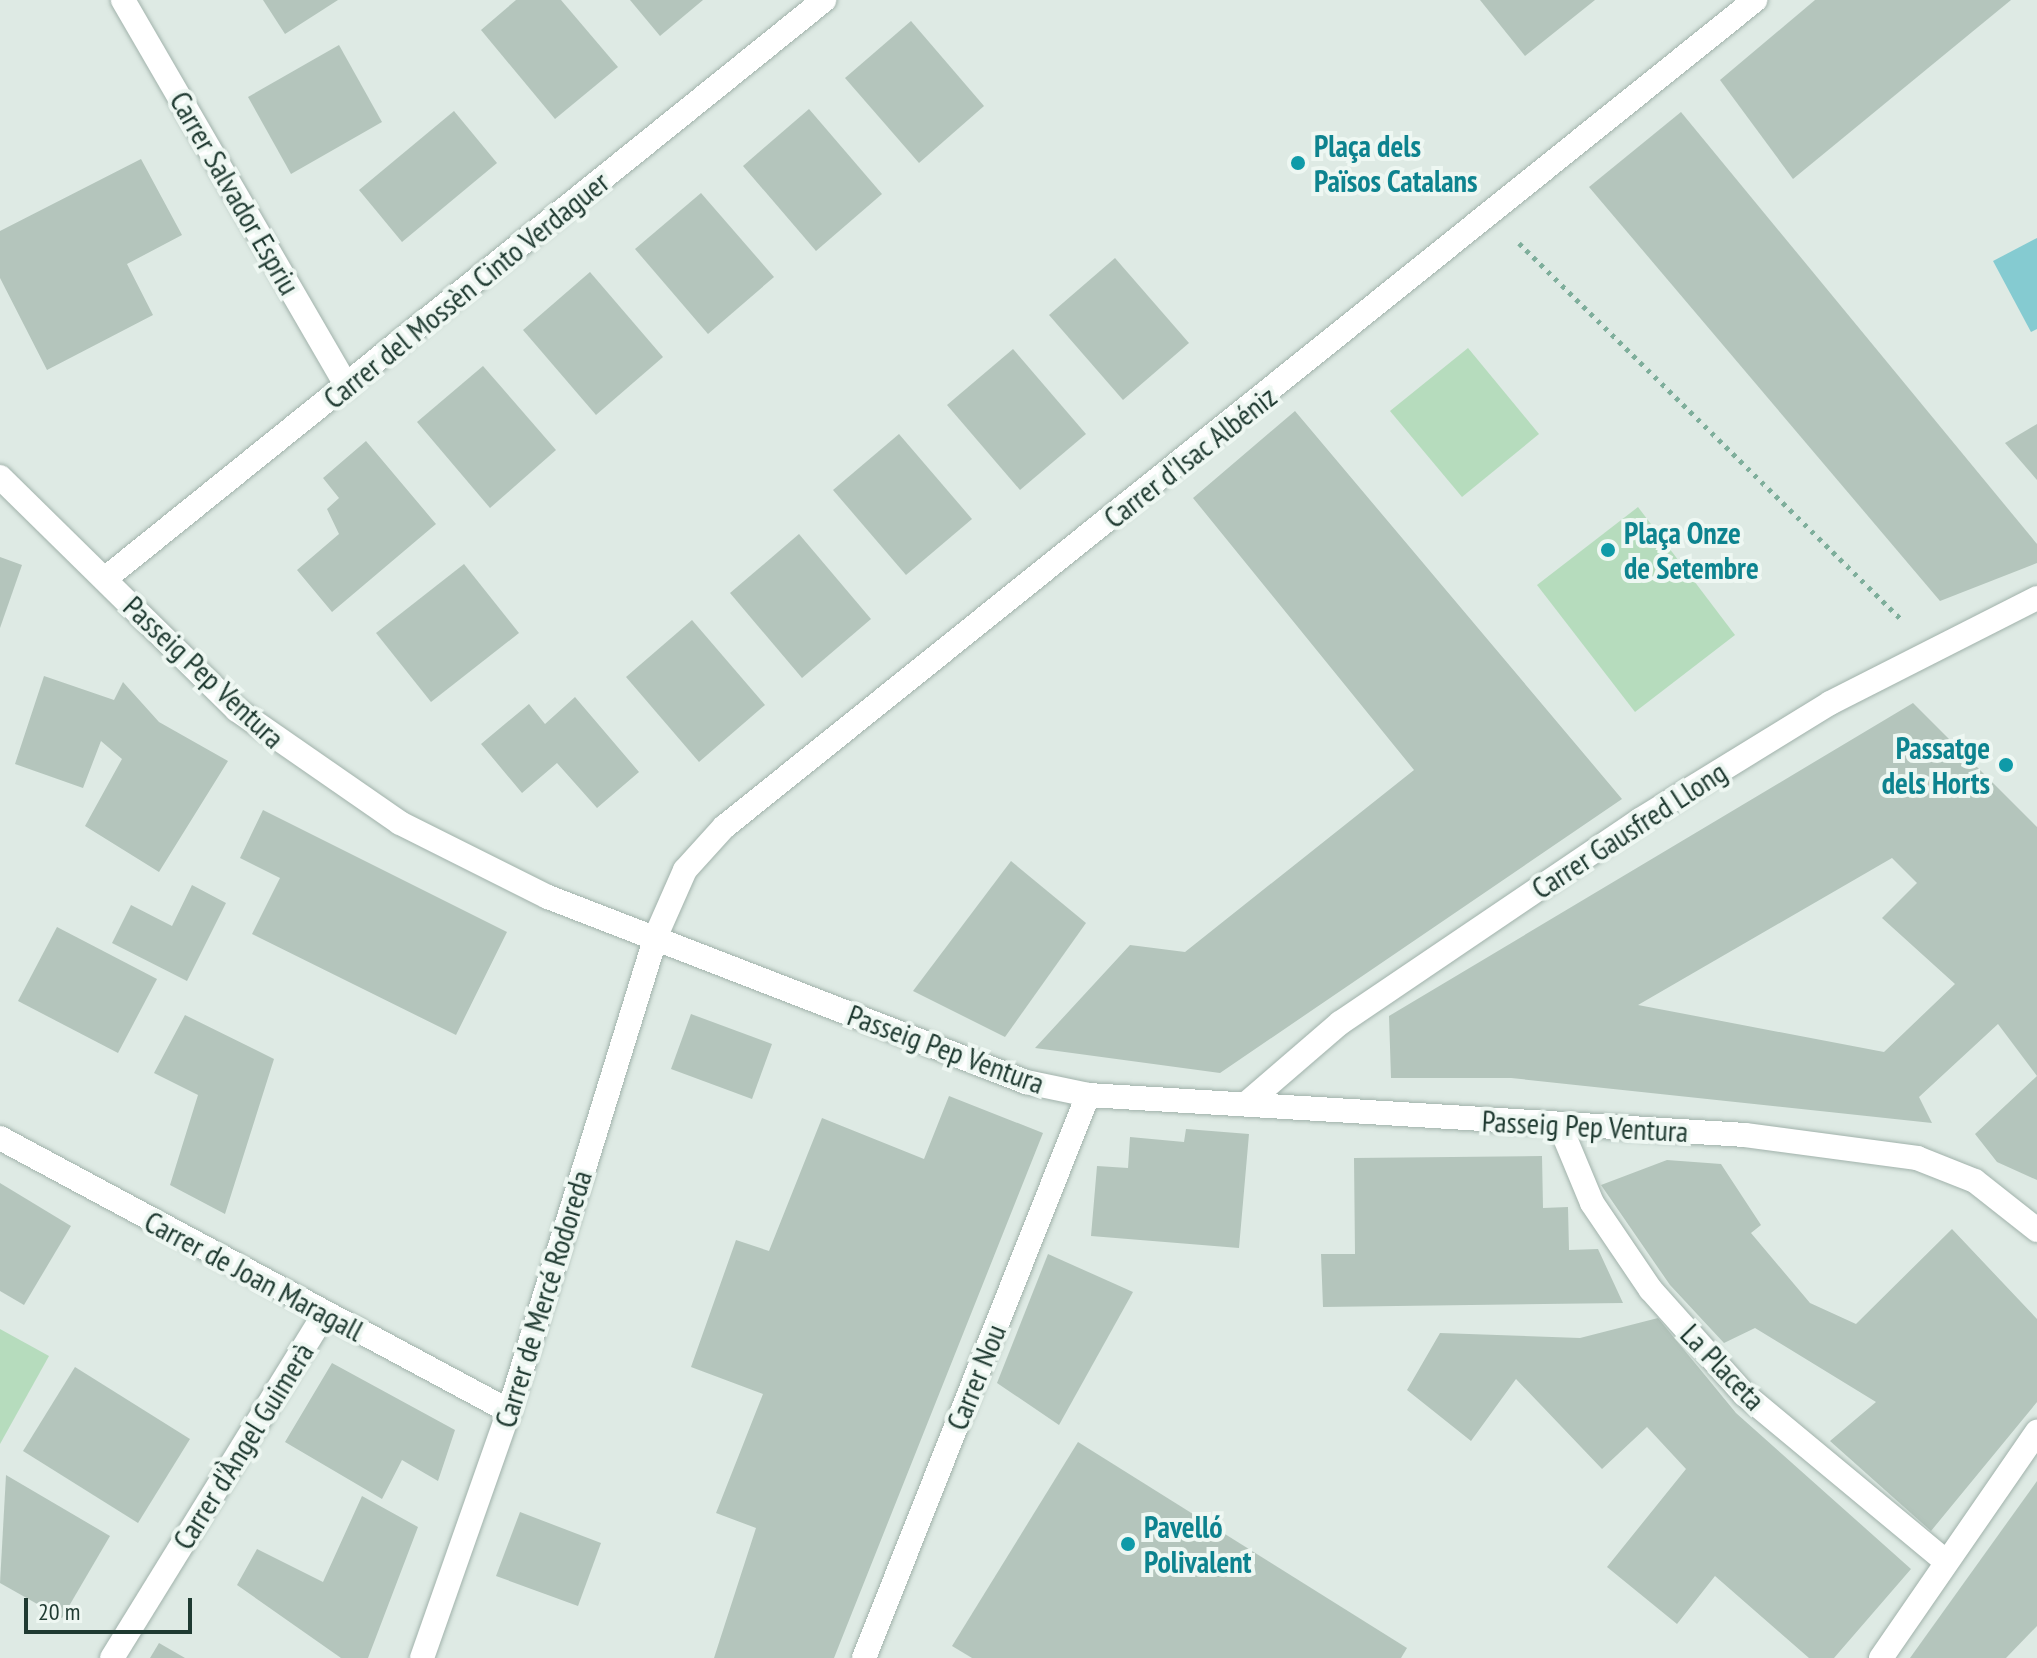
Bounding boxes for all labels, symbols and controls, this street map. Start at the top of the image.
street label: Carrer Salvador Espriu [162,85,308,301]
place label: Plaça dels Països Catalans [1314,128,1478,198]
marker: Plaça dels Països Catalans [1289,154,1307,172]
street label: Carrer del Mossèn Cinto Verdaguer [316,164,616,416]
street label: Carrer d'Isac Albéniz [1096,378,1284,536]
place label: Plaça Onze de Setembre [1624,515,1759,586]
marker: Plaça Onze de Setembre [1599,541,1617,559]
street label: Passeig Pep Ventura [116,588,292,756]
place label: Passatge dels Horts [1882,730,1990,800]
street label: Carrer Gausfred Llong [1525,754,1733,906]
marker: Passatge dels Horts [1997,756,2015,774]
street label: Passeig Pep Ventura [843,997,1049,1101]
street label: Passeig Pep Ventura [1481,1103,1689,1149]
street label: Carrer de Mercé Rodoreda [487,1166,599,1432]
street label: Carrer de Joan Maragall [138,1203,370,1349]
street label: La Placeta [1673,1316,1773,1418]
street label: Carrer Nou [939,1319,1013,1435]
street label: Carrer d'Àngel Guimerà [165,1336,321,1556]
place label: Pavelló Polivalent [1144,1509,1251,1580]
marker: Pavelló Polivalent [1119,1535,1137,1553]
scale bar [28,1582,196,1632]
text: 20 m [38,1596,80,1627]

